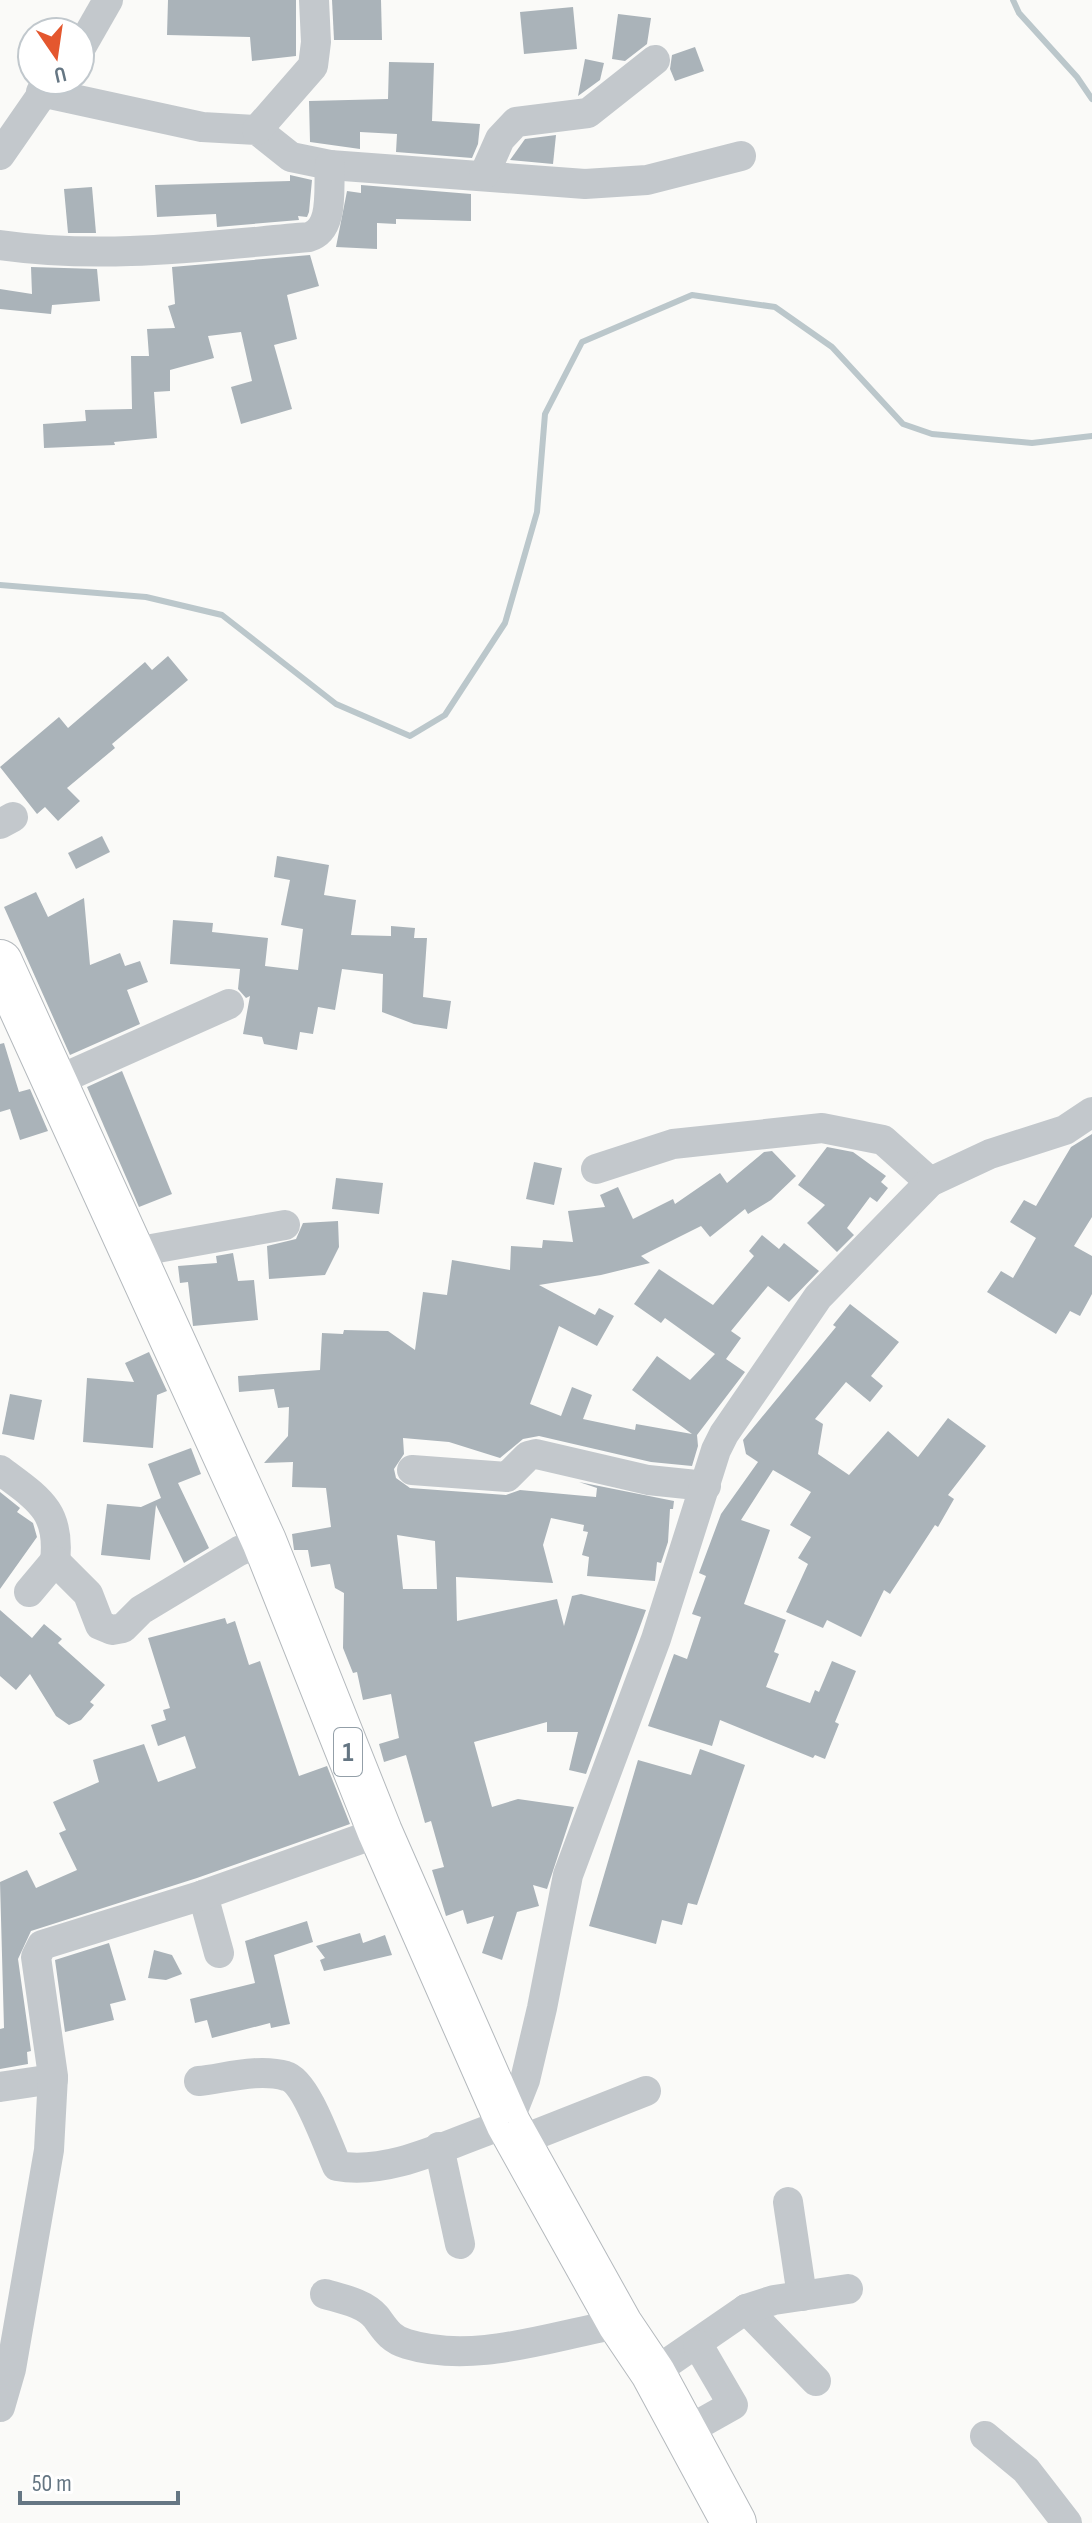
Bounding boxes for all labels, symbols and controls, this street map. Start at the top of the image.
north arrow [16,16,96,96]
text: U [52,60,69,88]
road number: 1 [334,1728,362,1776]
scale bar [20,2455,178,2505]
text: 50 m [32,2469,72,2498]

